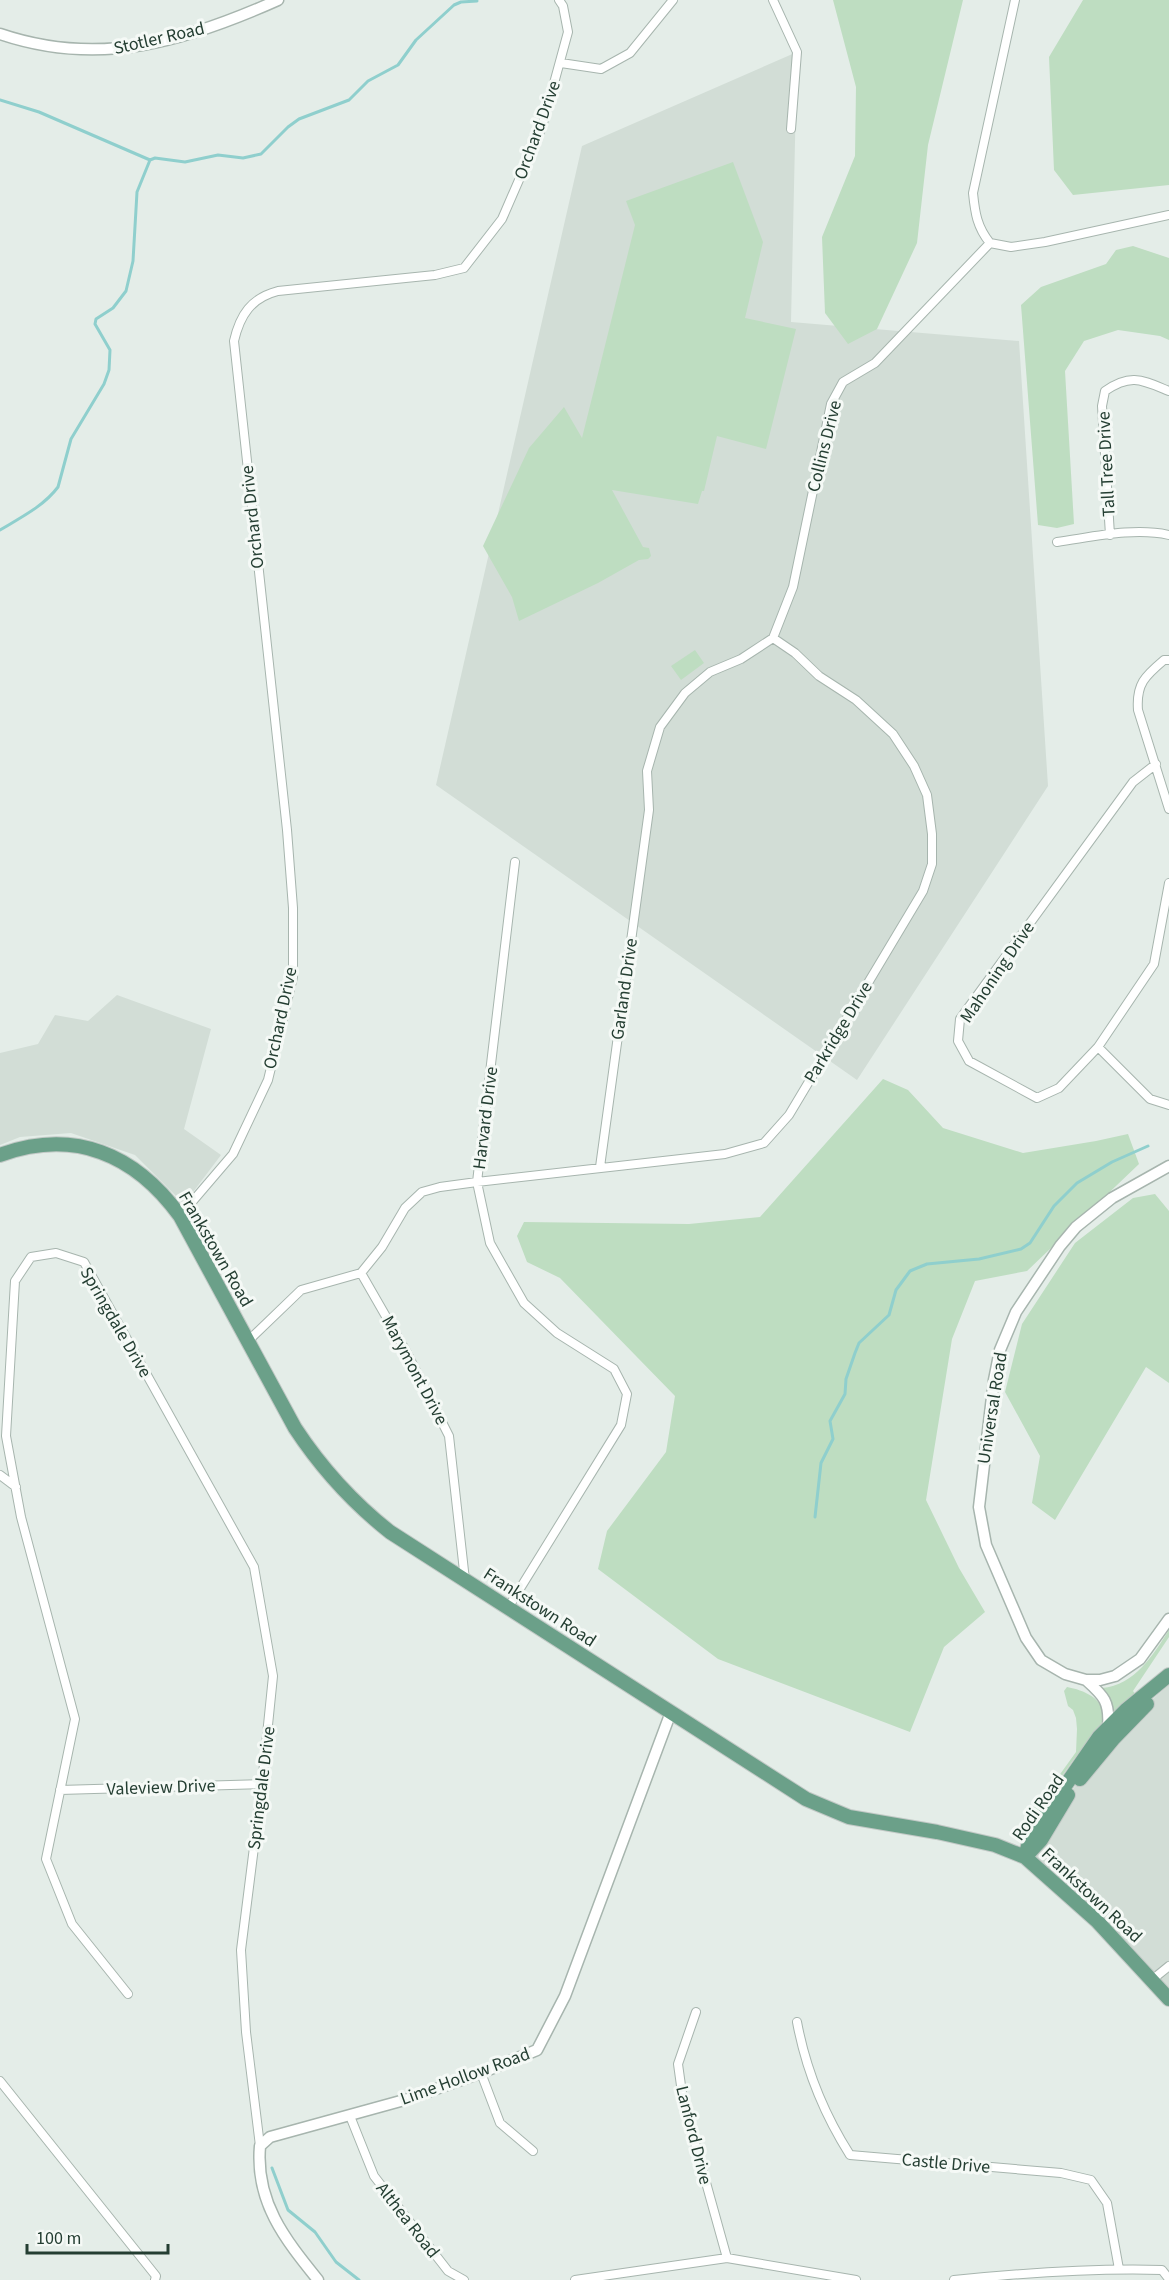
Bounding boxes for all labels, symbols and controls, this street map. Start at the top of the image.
street label: Stotler Road [111,16,207,61]
street label: Orchard Drive [508,77,567,183]
street label: Collins Drive [801,398,848,495]
street label: Tall Tree Drive [1091,411,1122,517]
street label: Orchard Drive [235,464,270,570]
street label: Mahoning Drive [954,917,1041,1028]
street label: Garland Drive [605,936,644,1042]
street label: Orchard Drive [257,965,304,1071]
street label: Parkridge Drive [798,977,879,1088]
street label: Harvard Drive [467,1065,504,1171]
street label: Frankstown Road [172,1187,259,1312]
street label: Springdale Drive [74,1262,157,1382]
street label: Marymont Drive [375,1311,454,1429]
street label: Universal Road [971,1350,1014,1466]
street label: Frankstown Road [478,1562,601,1653]
street label: Springdale Drive [242,1725,281,1851]
street label: Rodi Road [1006,1769,1071,1846]
street label: Valeview Drive [106,1773,216,1802]
street label: Frankstown Road [1036,1842,1148,1949]
street label: Lime Hollow Road [397,2041,533,2112]
street label: Lanford Drive [669,2083,718,2187]
street label: Castle Drive [901,2147,991,2180]
street label: Althea Road [370,2177,445,2264]
scale bar [27,2217,168,2255]
text: 100 m [36,2226,81,2251]

